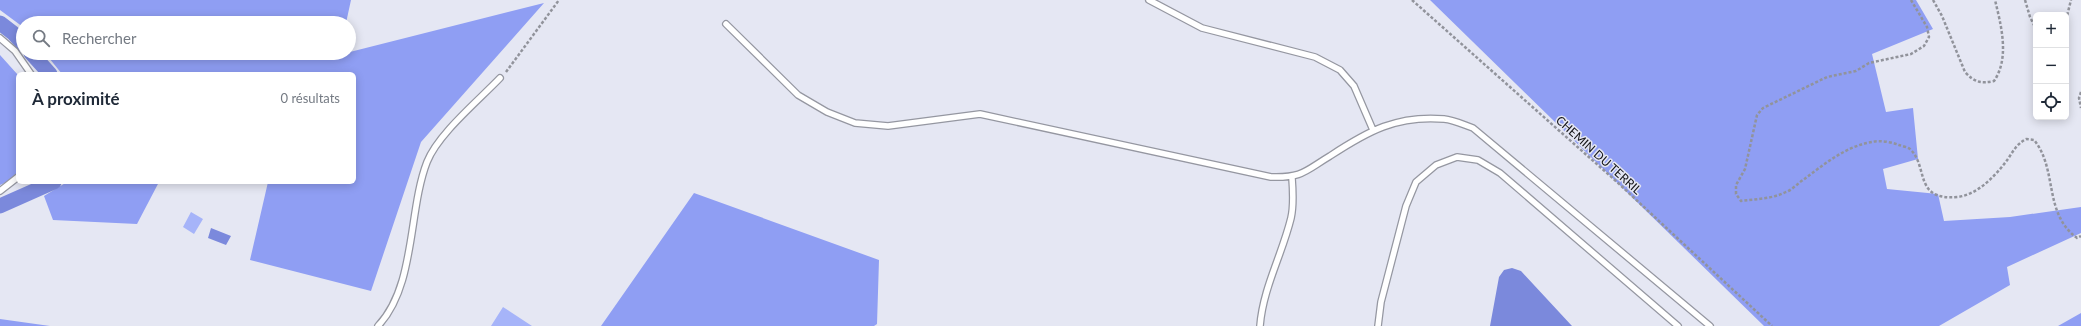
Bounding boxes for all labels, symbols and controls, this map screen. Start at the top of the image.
map controls [2033,12,2069,120]
button: + [2033,12,2069,48]
search box [16,16,356,60]
icon: search [30,27,52,49]
text: Rechercher [62,29,136,47]
button: − [2033,48,2069,84]
button: locate [2033,84,2069,120]
text: À proximité [32,88,120,109]
text: 0 résultats [281,90,340,106]
street label: CHEMIN DU TERRIL [1553,113,1645,197]

